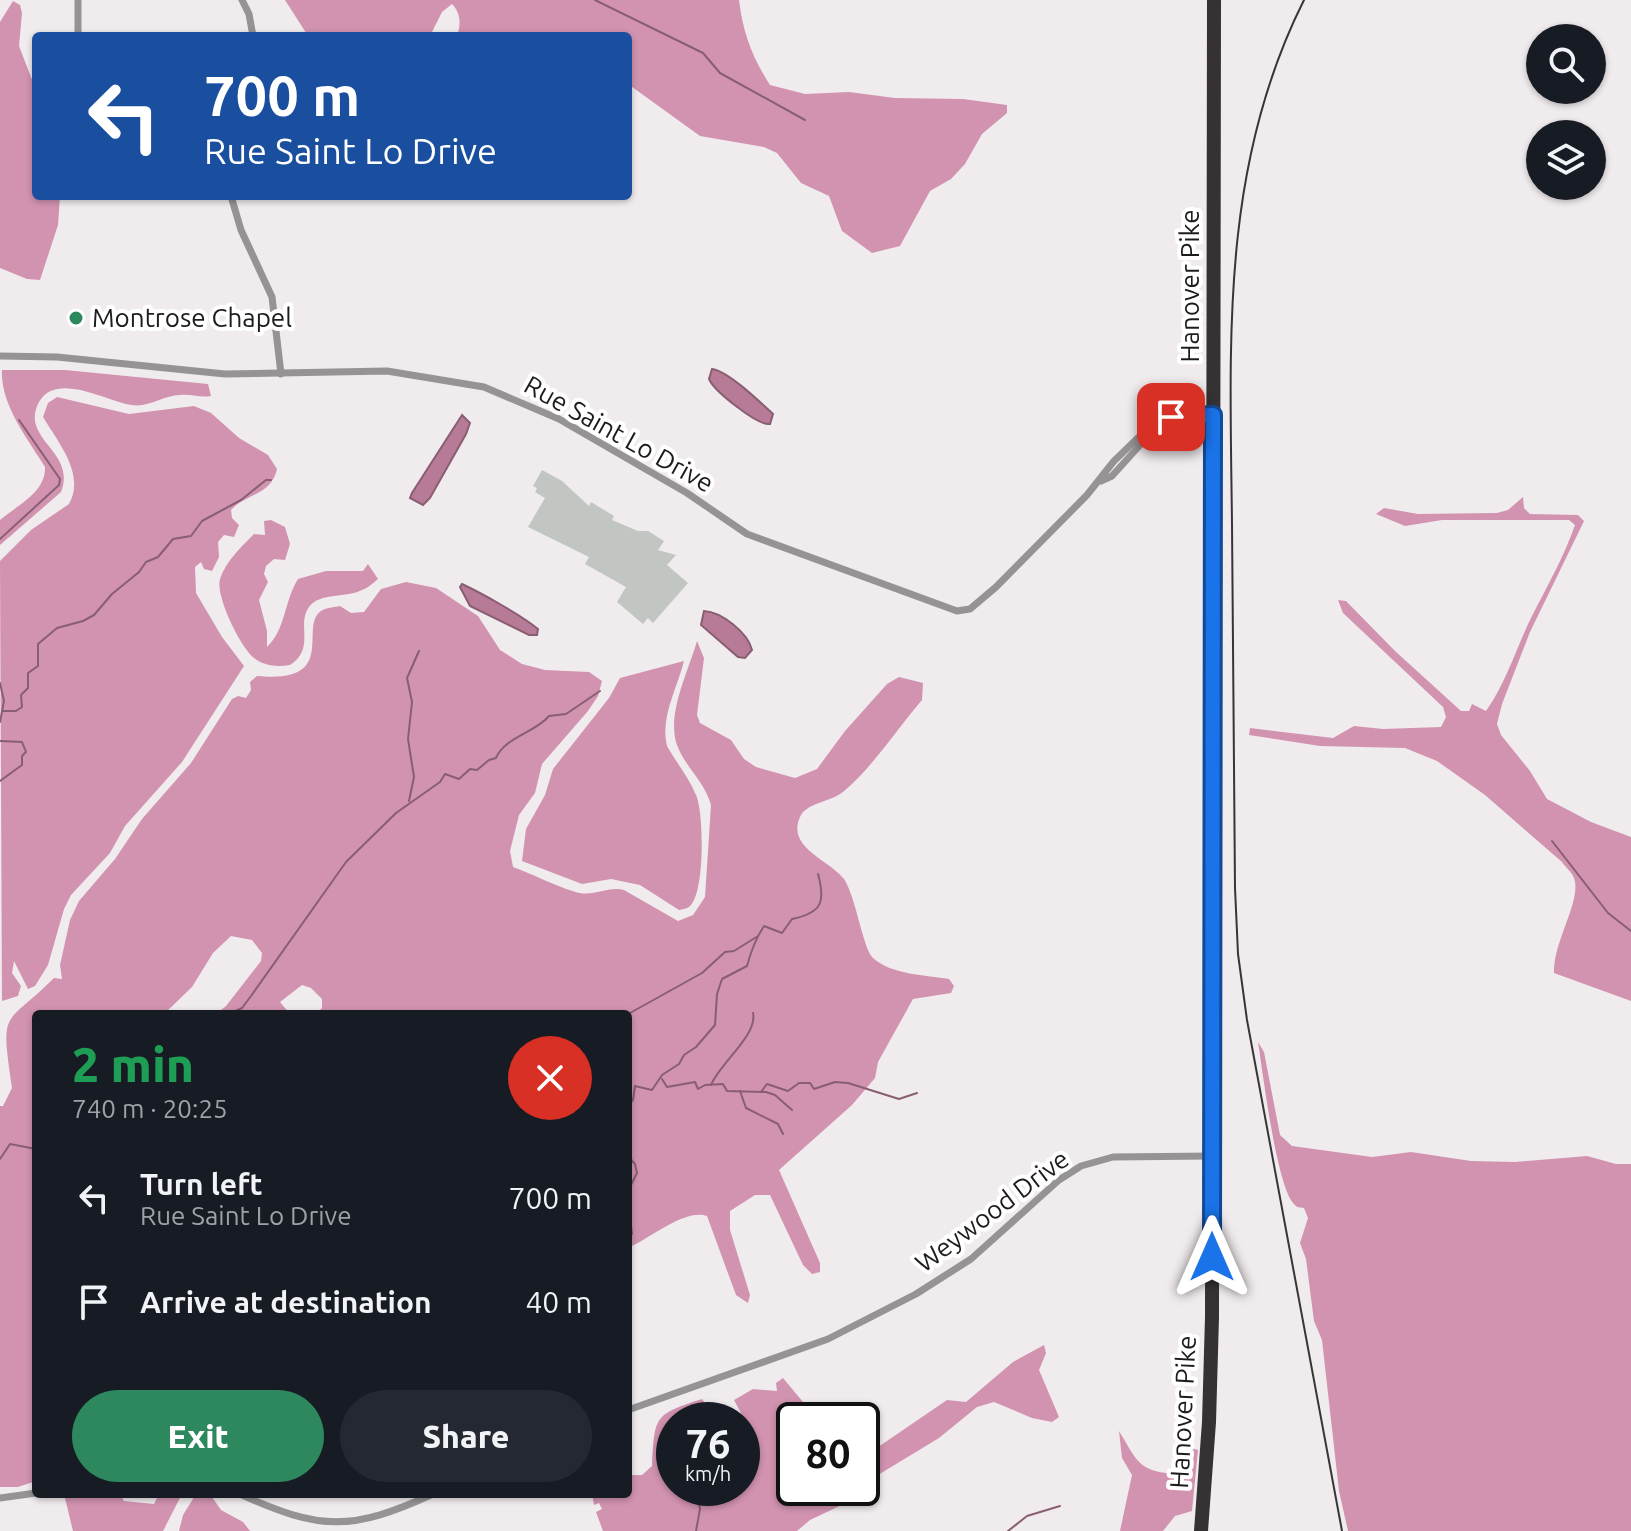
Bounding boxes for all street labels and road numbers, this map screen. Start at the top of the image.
street label: Hanover Pike [1175,209,1204,363]
street label: Rue Saint Lo Drive [520,370,719,498]
street label: Weywood Drive [909,1144,1074,1278]
street label: Hanover Pike [1164,1335,1201,1489]

